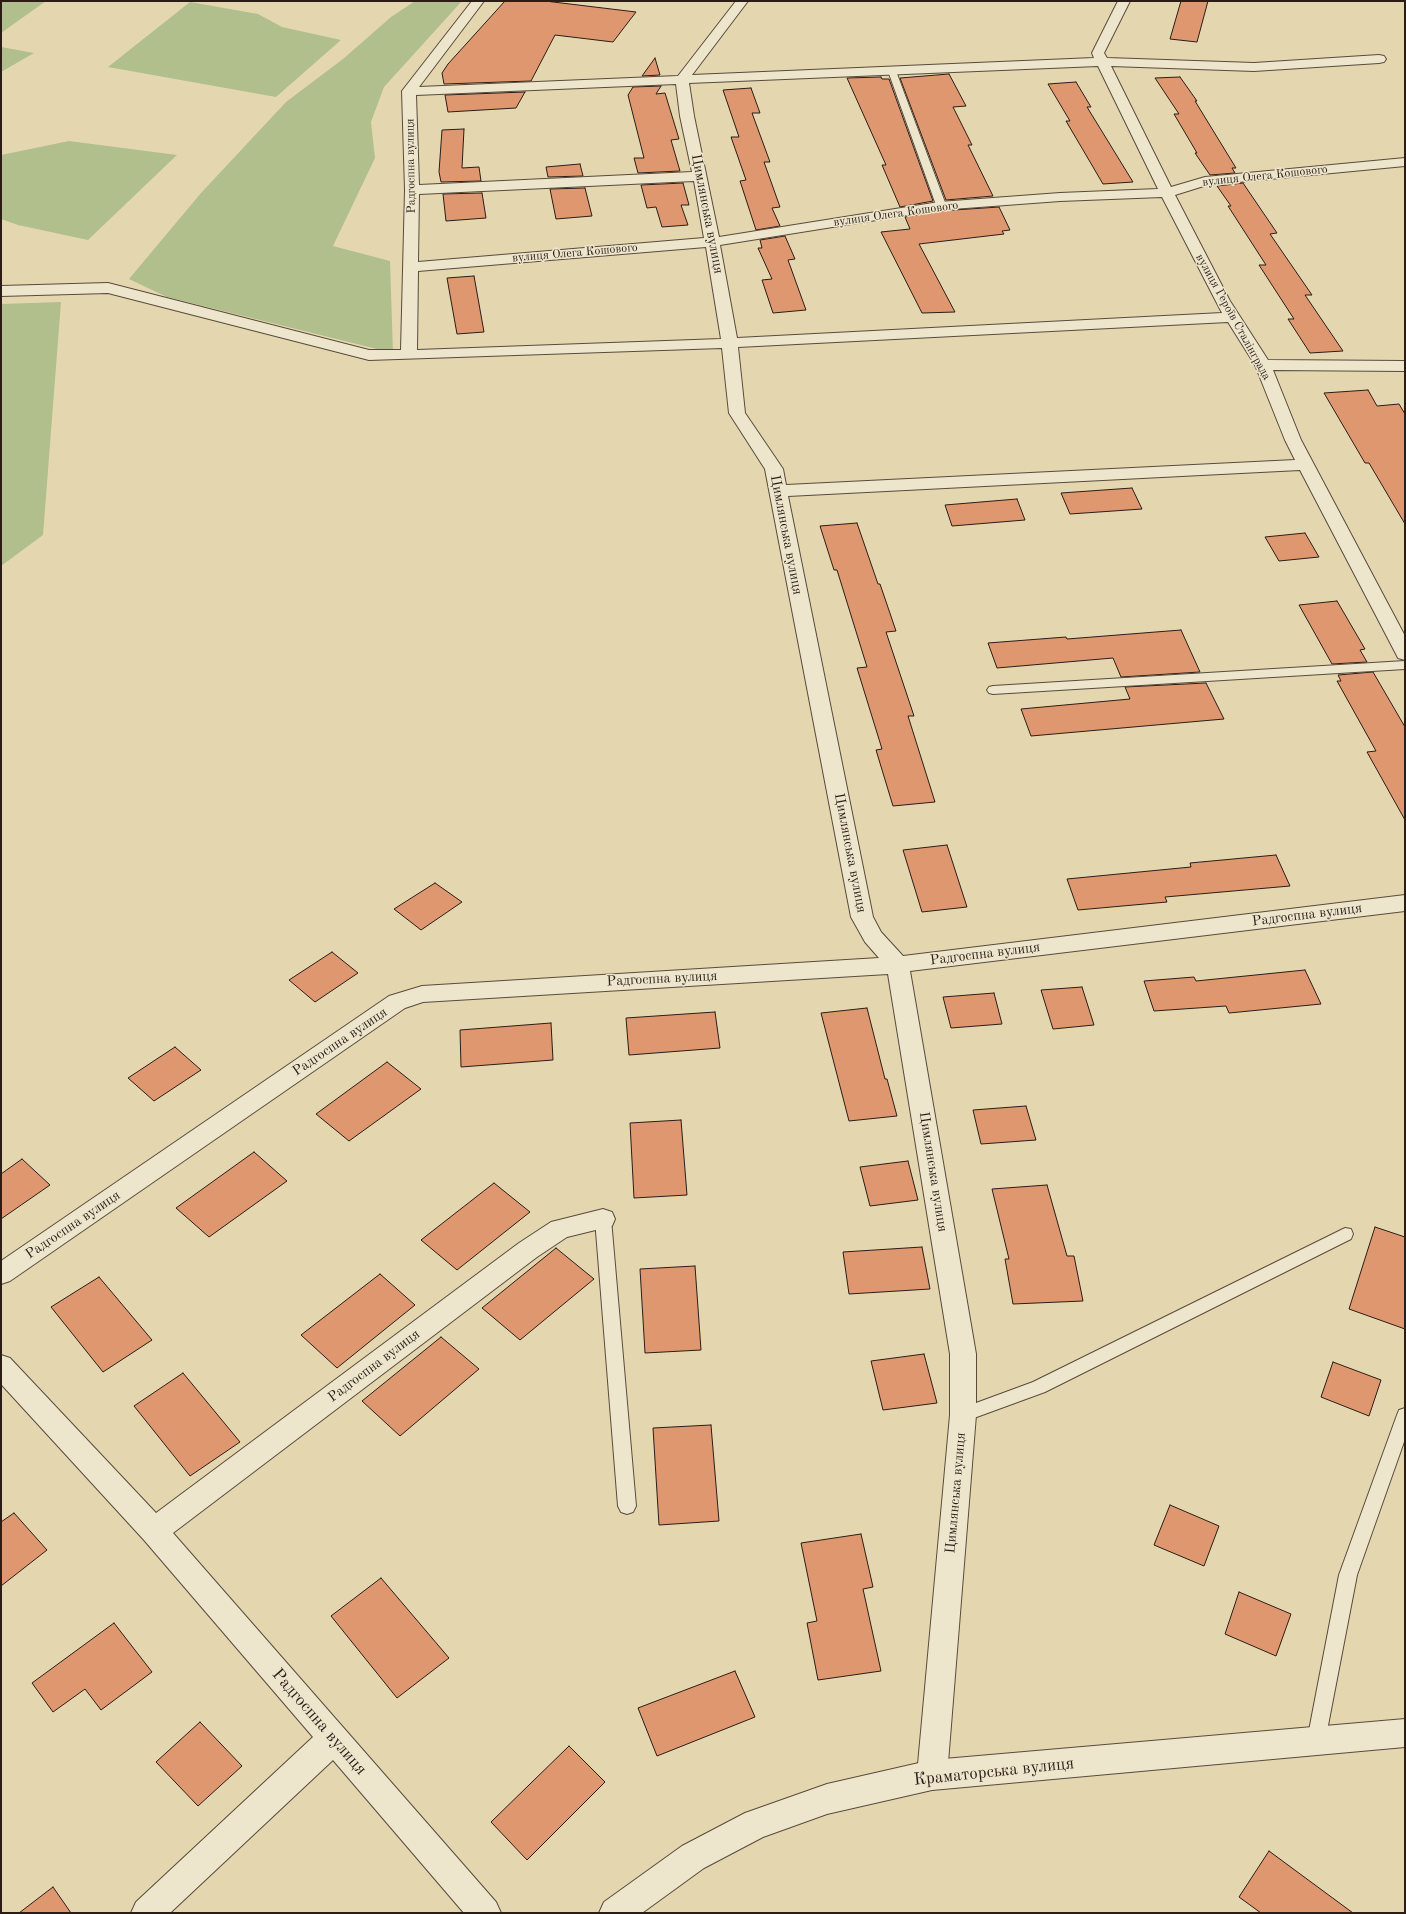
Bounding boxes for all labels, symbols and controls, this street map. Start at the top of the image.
street label: Радгоспна вулиця [403,118,419,214]
street label: Цимлянська вулиця [687,153,727,275]
street label: вулиця Олега Кошового [1202,162,1328,190]
street label: вулиця Олега Кошового [833,198,959,230]
street label: вулиця Олега Кошового [512,240,638,266]
street label: вулиця Героїв Сталінграда [1192,251,1274,383]
street label: Цимлянська вулиця [766,474,806,596]
street label: Цимлянська вулиця [830,792,870,914]
street label: Радгоспна вулиця [1251,900,1363,930]
street label: Радгоспна вулиця [929,939,1041,969]
street label: Радгоспна вулиця [606,968,718,990]
street label: Радгоспна вулиця [289,1004,391,1080]
street label: Цимлянська вулиця [915,1111,951,1233]
street label: Радгоспна вулиця [22,1187,124,1263]
street label: Радгоспна вулиця [325,1326,423,1406]
street label: Цимлянська вулиця [942,1432,970,1554]
street label: Радгоспна вулиця [267,1665,371,1779]
street label: Краматорська вулиця [913,1753,1075,1791]

